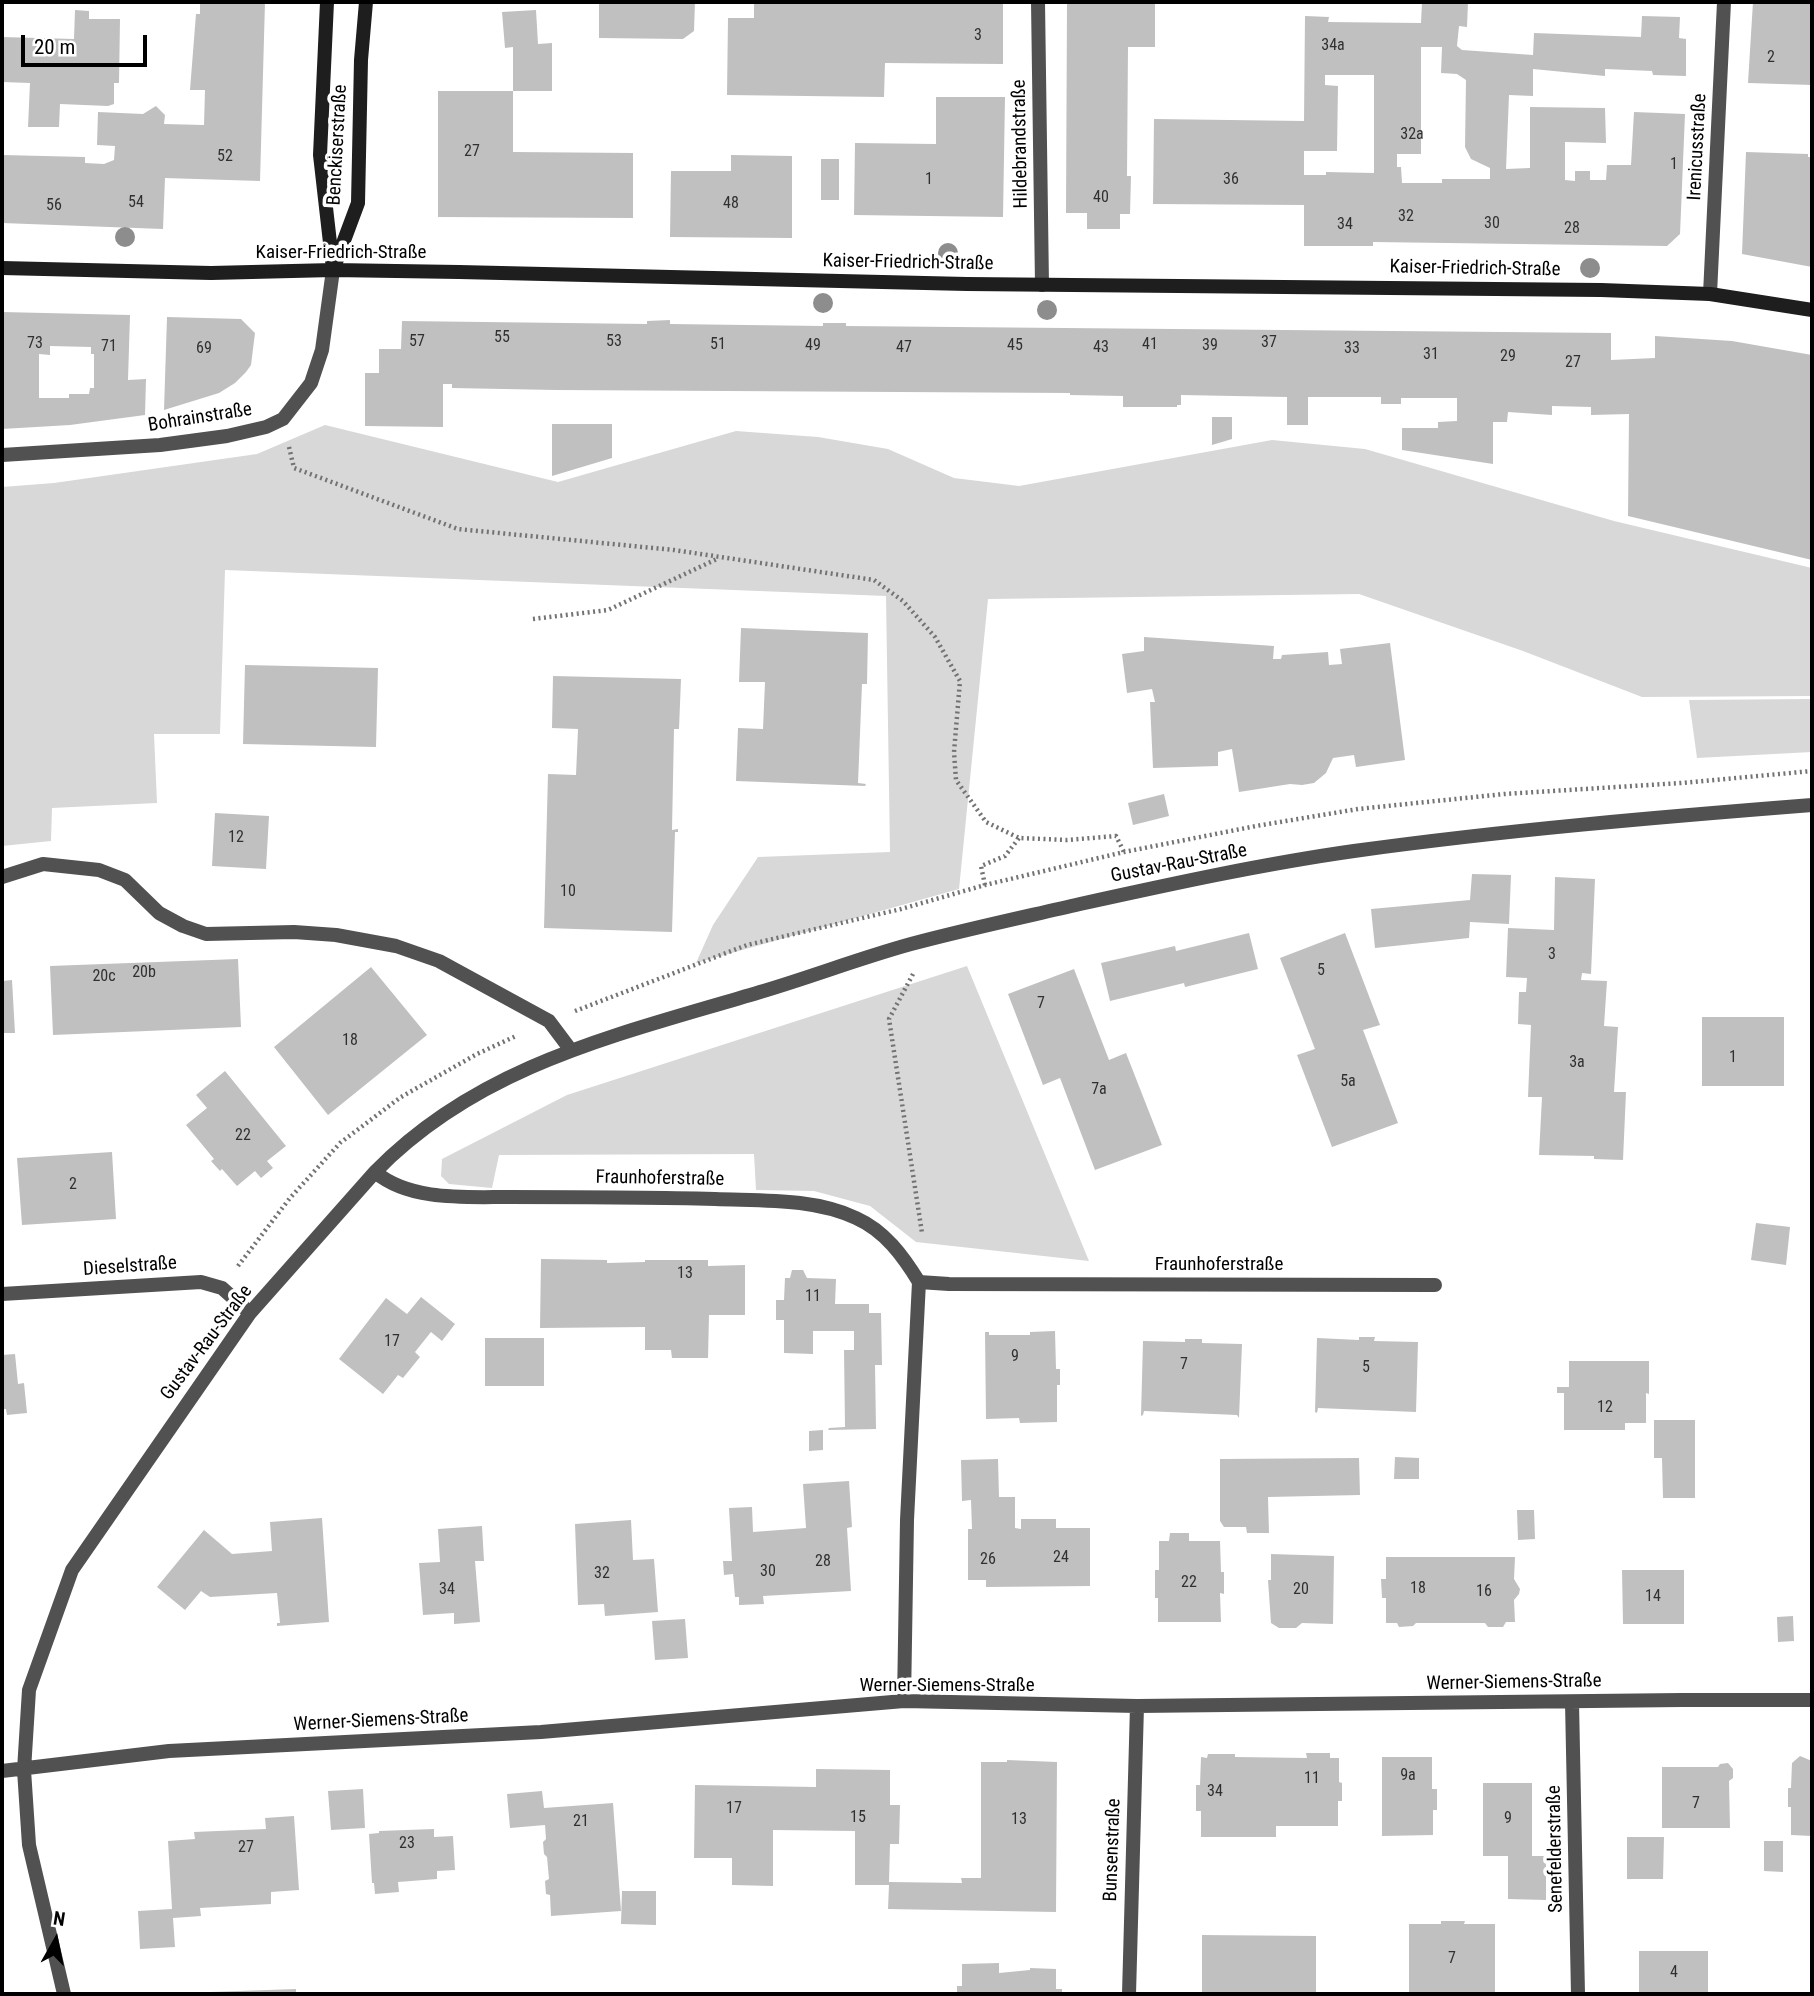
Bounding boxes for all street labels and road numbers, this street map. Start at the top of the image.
street label: Hildebrandstraße [1008,79,1034,209]
street label: Benckiserstraße [323,84,353,206]
street label: Irenicusstraße [1684,93,1712,201]
street label: Kaiser-Friedrich-Straße [256,242,426,264]
street label: Kaiser-Friedrich-Straße [822,250,994,276]
street label: Kaiser-Friedrich-Straße [1389,256,1561,282]
street label: Bohrainstraße [146,399,254,437]
street label: Gustav-Rau-Straße [1109,840,1249,888]
street label: Fraunhoferstraße [595,1166,725,1192]
street label: Dieselstraße [82,1252,178,1282]
street label: Fraunhoferstraße [1155,1254,1283,1276]
street label: Gustav-Rau-Straße [156,1281,258,1405]
street label: Werner-Siemens-Straße [1426,1670,1602,1696]
street label: Werner-Siemens-Straße [859,1675,1035,1697]
street label: Werner-Siemens-Straße [293,1705,469,1737]
street label: Senefelderstraße [1543,1785,1569,1913]
street label: Bunsenstraße [1100,1798,1126,1902]

